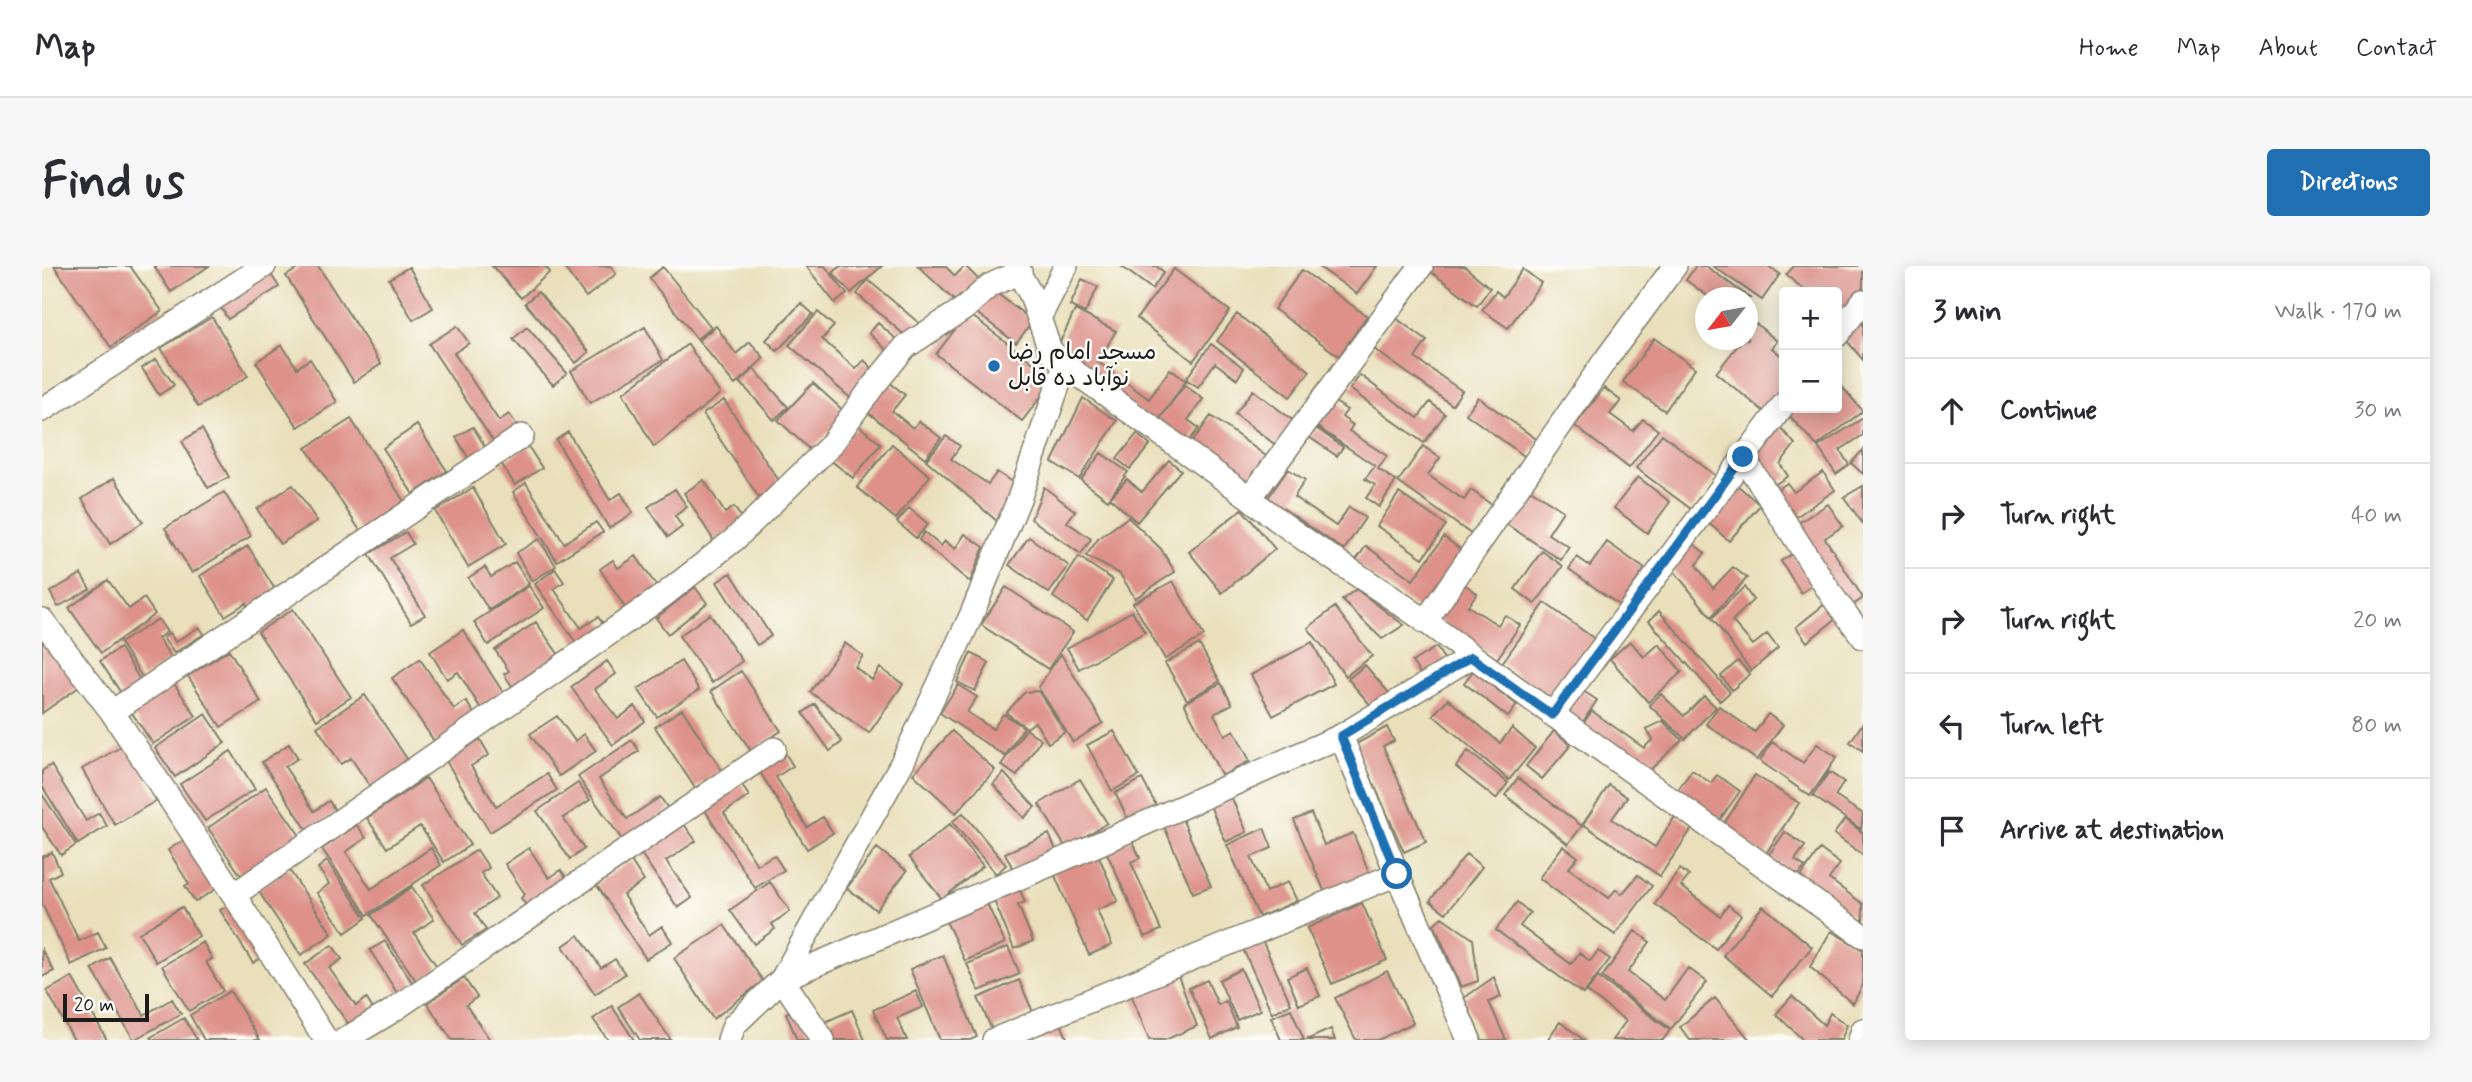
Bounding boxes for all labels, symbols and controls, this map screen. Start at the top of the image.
text: Map [35,26,95,70]
text: Home [2079,33,2139,64]
text: Map [2177,33,2221,64]
text: About [2259,33,2318,64]
text: Contact [2356,33,2437,64]
button: Directions [2267,149,2430,216]
text: Find us [42,150,185,215]
north arrow [1695,287,1758,350]
map controls [1779,287,1842,413]
button: + [1779,287,1842,350]
text: 3 min [1933,292,2002,331]
text: Walk · 170 m [2274,297,2402,327]
place label: مسجد امام رضا نوآباد ده قابل [1008,338,1156,394]
button: − [1779,350,1842,413]
marker: مسجد امام رضا نوآباد ده قابل [986,358,1002,374]
icon: ahead [1933,392,1971,430]
text: Continue [2000,394,2097,428]
text: 30 m [2354,396,2402,426]
route end [1727,441,1758,472]
icon: right [1933,497,1971,535]
text: Turn right [2000,499,2116,533]
text: 40 m [2351,501,2402,531]
icon: right [1933,602,1971,640]
text: Turn right [2000,604,2116,638]
text: 20 m [2353,606,2402,636]
icon: left [1933,707,1971,745]
text: Turn left [2000,709,2104,743]
text: 80 m [2351,711,2402,741]
icon: arrive [1933,812,1971,850]
text: Arrive at destination [2000,814,2224,848]
route start [1381,858,1412,889]
scale bar [63,991,149,1023]
text: 20 m [74,993,114,1018]

